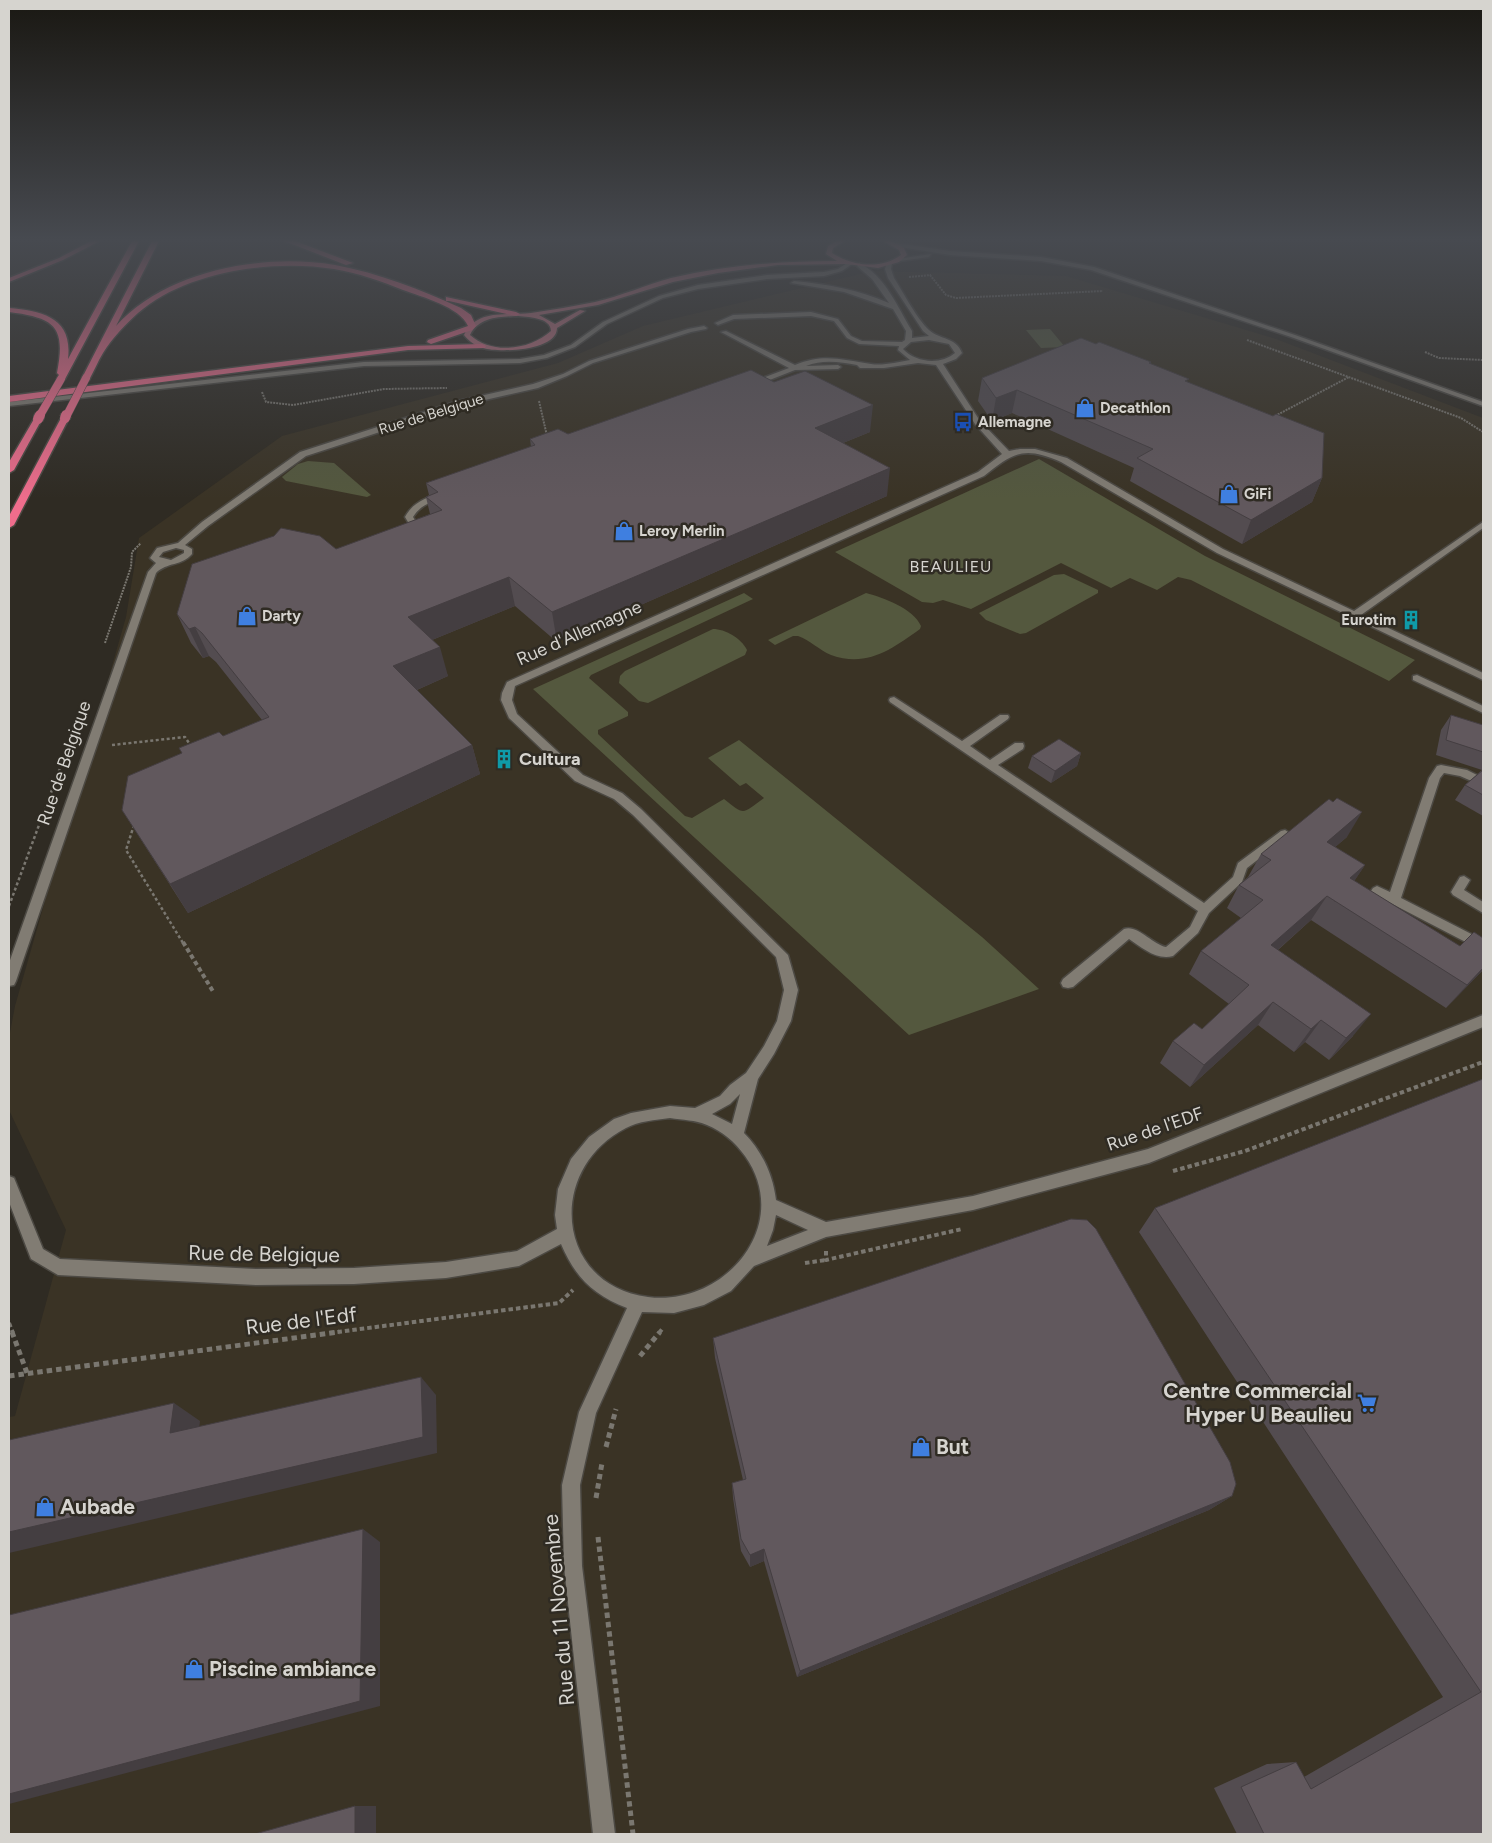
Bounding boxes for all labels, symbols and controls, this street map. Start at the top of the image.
street label: Rue de Belgique [376,390,486,438]
shop icon: Decathlon [1074,397,1096,419]
place label: Decathlon [1100,399,1171,417]
bus stop icon: Allemagne [952,411,974,433]
place label: Allemagne [978,413,1052,431]
shop icon: GiFi [1218,483,1240,505]
place label: GiFi [1244,485,1271,503]
shop icon: Leroy Merlin [613,520,635,542]
place label: Leroy Merlin [639,522,725,540]
district label: BEAULIEU [910,557,992,576]
street label: Rue d'Allemagne [513,596,645,670]
shop icon: Darty [236,605,258,627]
place label: Darty [262,607,301,625]
building icon: Eurotim [1400,609,1422,631]
place label: Eurotim [1341,611,1396,629]
street label: Rue de Belgique [32,698,96,828]
building icon: Cultura [493,748,515,770]
place label: Cultura [519,748,581,770]
street label: Rue de l'EDF [1104,1102,1206,1156]
street label: Rue de Belgique [188,1240,340,1267]
street label: Rue de l'Edf [244,1301,358,1340]
place label: Centre Commercial Hyper U Beaulieu [1163,1378,1352,1427]
supermarket icon: Centre Commercial Hyper U Beaulieu [1356,1392,1378,1414]
place label: But [936,1434,969,1459]
shop icon: But [910,1436,932,1458]
place label: Aubade [60,1494,135,1519]
shop icon: Aubade [34,1496,56,1518]
street label: Rue du 11 Novembre [538,1513,579,1707]
place label: Piscine ambiance [209,1656,377,1681]
shop icon: Piscine ambiance [183,1658,205,1680]

